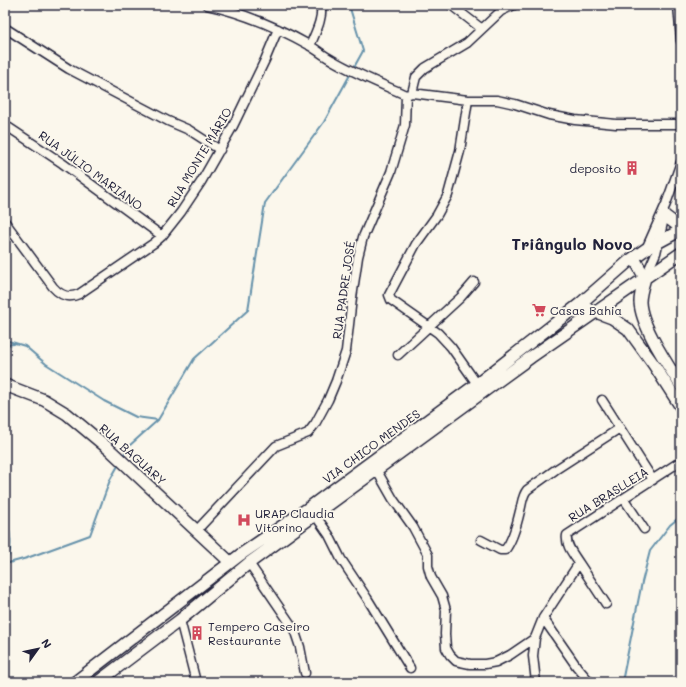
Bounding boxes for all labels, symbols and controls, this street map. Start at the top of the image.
street label: RUA MONTE MÁRIO [163,104,235,210]
street label: RUA JÚLIO MARIANO [36,127,146,213]
place label: deposito [570,160,621,176]
building icon: deposito [624,160,640,176]
district label: Triângulo Novo [512,233,633,254]
street label: RUA PADRE JOSÉ [328,240,358,340]
supermarket icon: Casas Bahia [531,302,547,318]
place label: Casas Bahia [550,302,622,318]
street label: VIA CHICO MENDES [319,405,423,487]
street label: RUA BAGUARY [96,420,170,488]
street label: RUA BRASLLEIA [565,463,651,525]
place label: URAP Claudia Vitorino [255,505,335,535]
hospital icon: URAP Claudia Vitorino [236,512,252,528]
place label: Tempero Caseiro Restaurante [208,618,310,648]
building icon: Tempero Caseiro Restaurante [189,625,205,641]
north arrow [18,629,58,669]
text: N [38,636,55,651]

